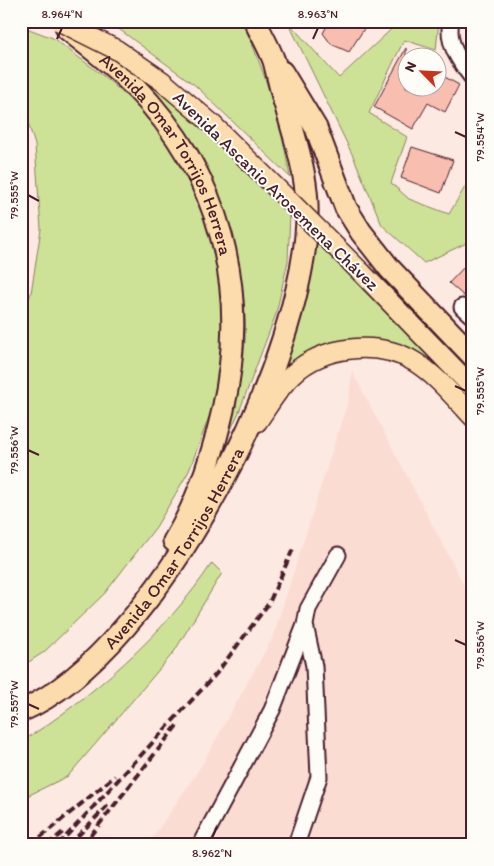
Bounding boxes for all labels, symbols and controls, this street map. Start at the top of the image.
text: 8.964°N [41,7,83,21]
text: 8.963°N [298,7,338,21]
street label: Avenida Omar Torrijos Herrera [95,48,237,258]
north arrow [396,48,446,98]
text: N [401,59,420,75]
street label: Avenida Ascanio Arosemena Chávez [168,87,384,296]
text: 79.554°W [473,113,487,161]
text: 79.555°W [7,171,21,219]
text: 79.555°W [473,367,487,415]
text: 79.556°W [7,426,21,474]
street label: Avenida Omar Torrijos Herrera [100,443,249,654]
text: 79.556°W [473,621,487,669]
text: 79.557°W [7,680,21,728]
text: 8.962°N [192,846,232,860]

